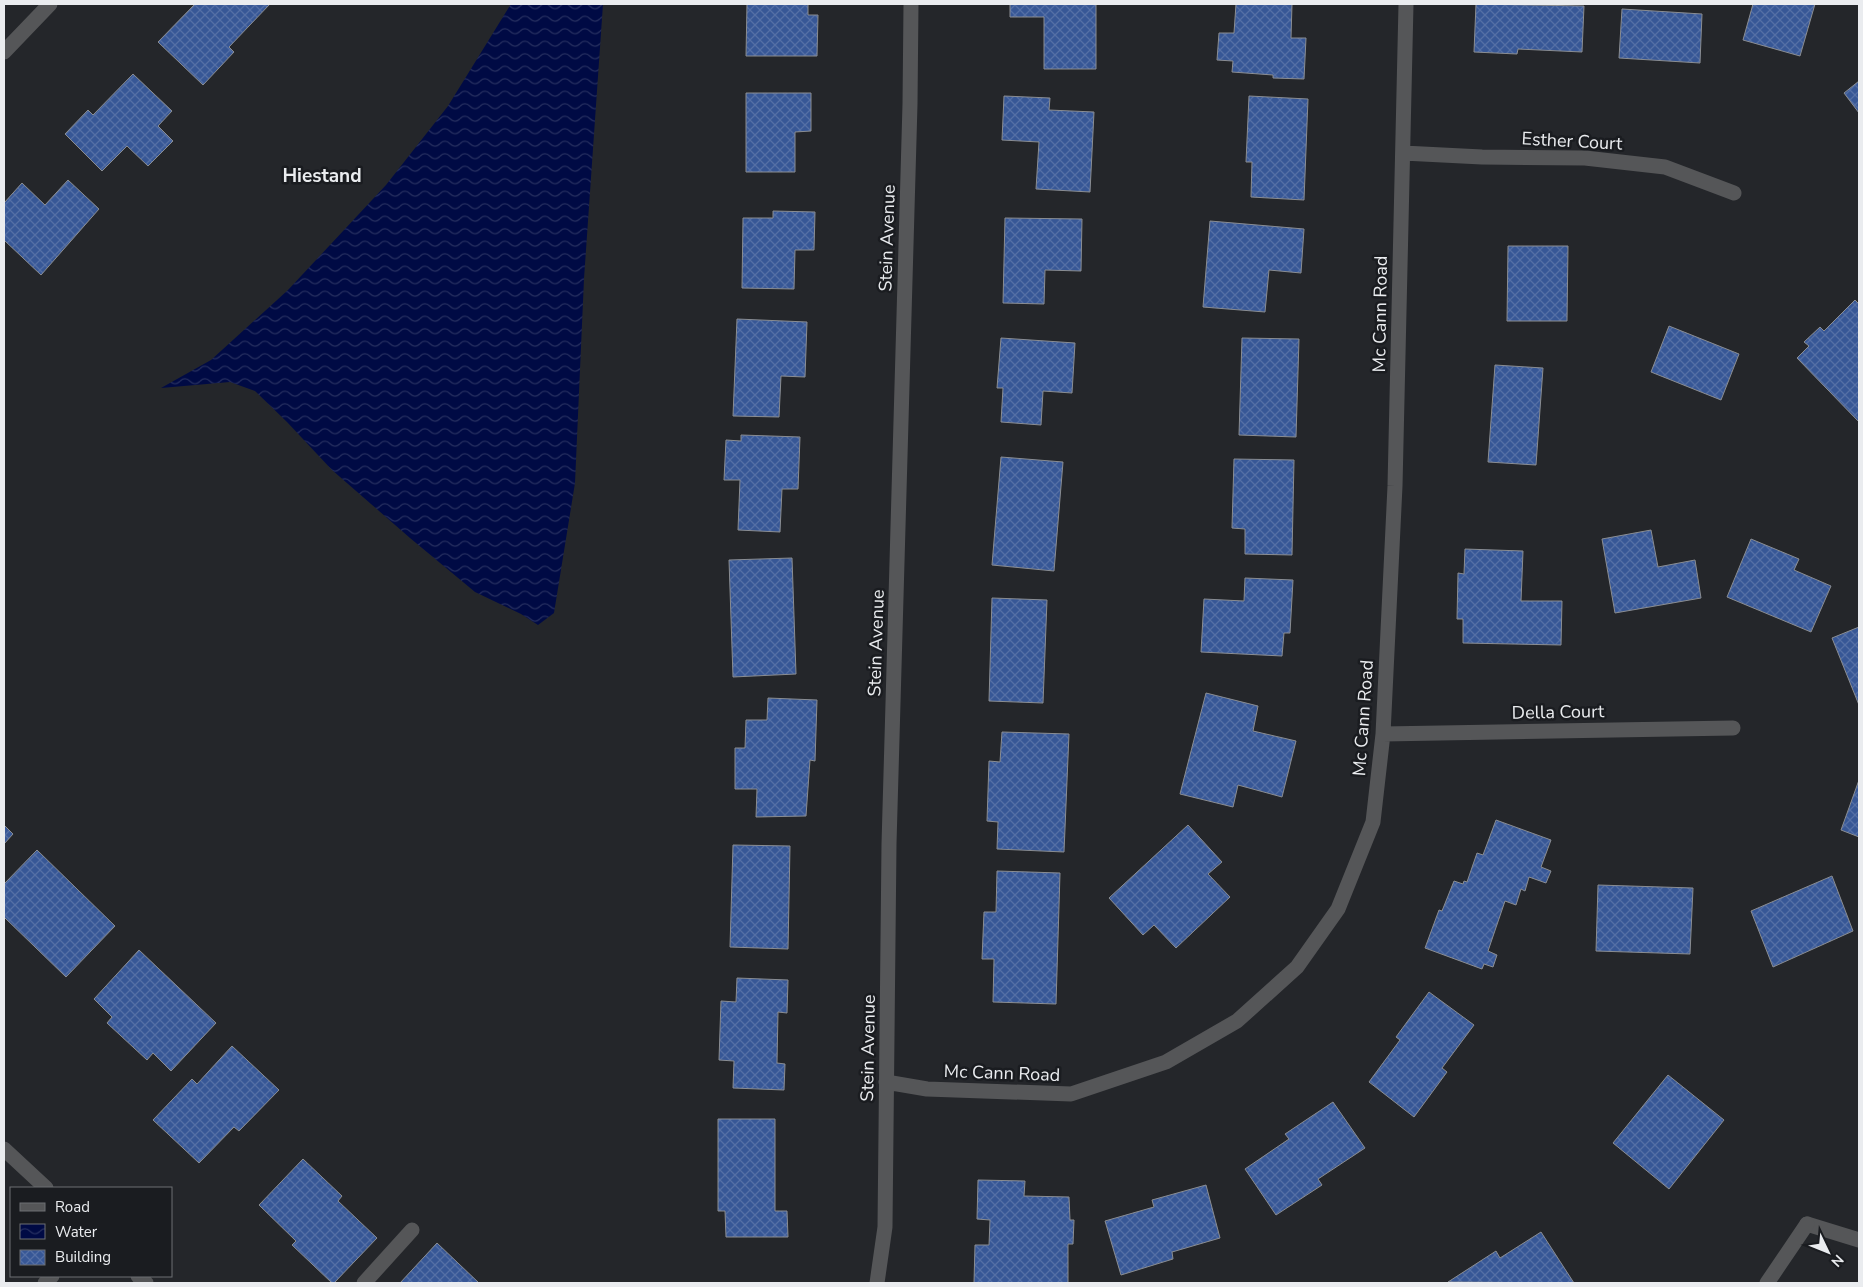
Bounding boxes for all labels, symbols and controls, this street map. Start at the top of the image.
street label: Esther Court [1521,126,1624,156]
district label: Hiestand [282,163,362,189]
street label: Stein Avenue [873,184,901,292]
street label: Mc Cann Road [1367,255,1393,373]
street label: Stein Avenue [862,589,890,697]
street label: Mc Cann Road [1347,659,1379,777]
street label: Della Court [1512,699,1605,725]
street label: Stein Avenue [855,994,881,1102]
street label: Mc Cann Road [943,1059,1061,1087]
legend [10,1187,172,1277]
text: Road [55,1197,90,1217]
text: Water [55,1222,98,1242]
north arrow [1803,1227,1853,1277]
text: Building [55,1247,111,1267]
text: N [1827,1250,1848,1271]

